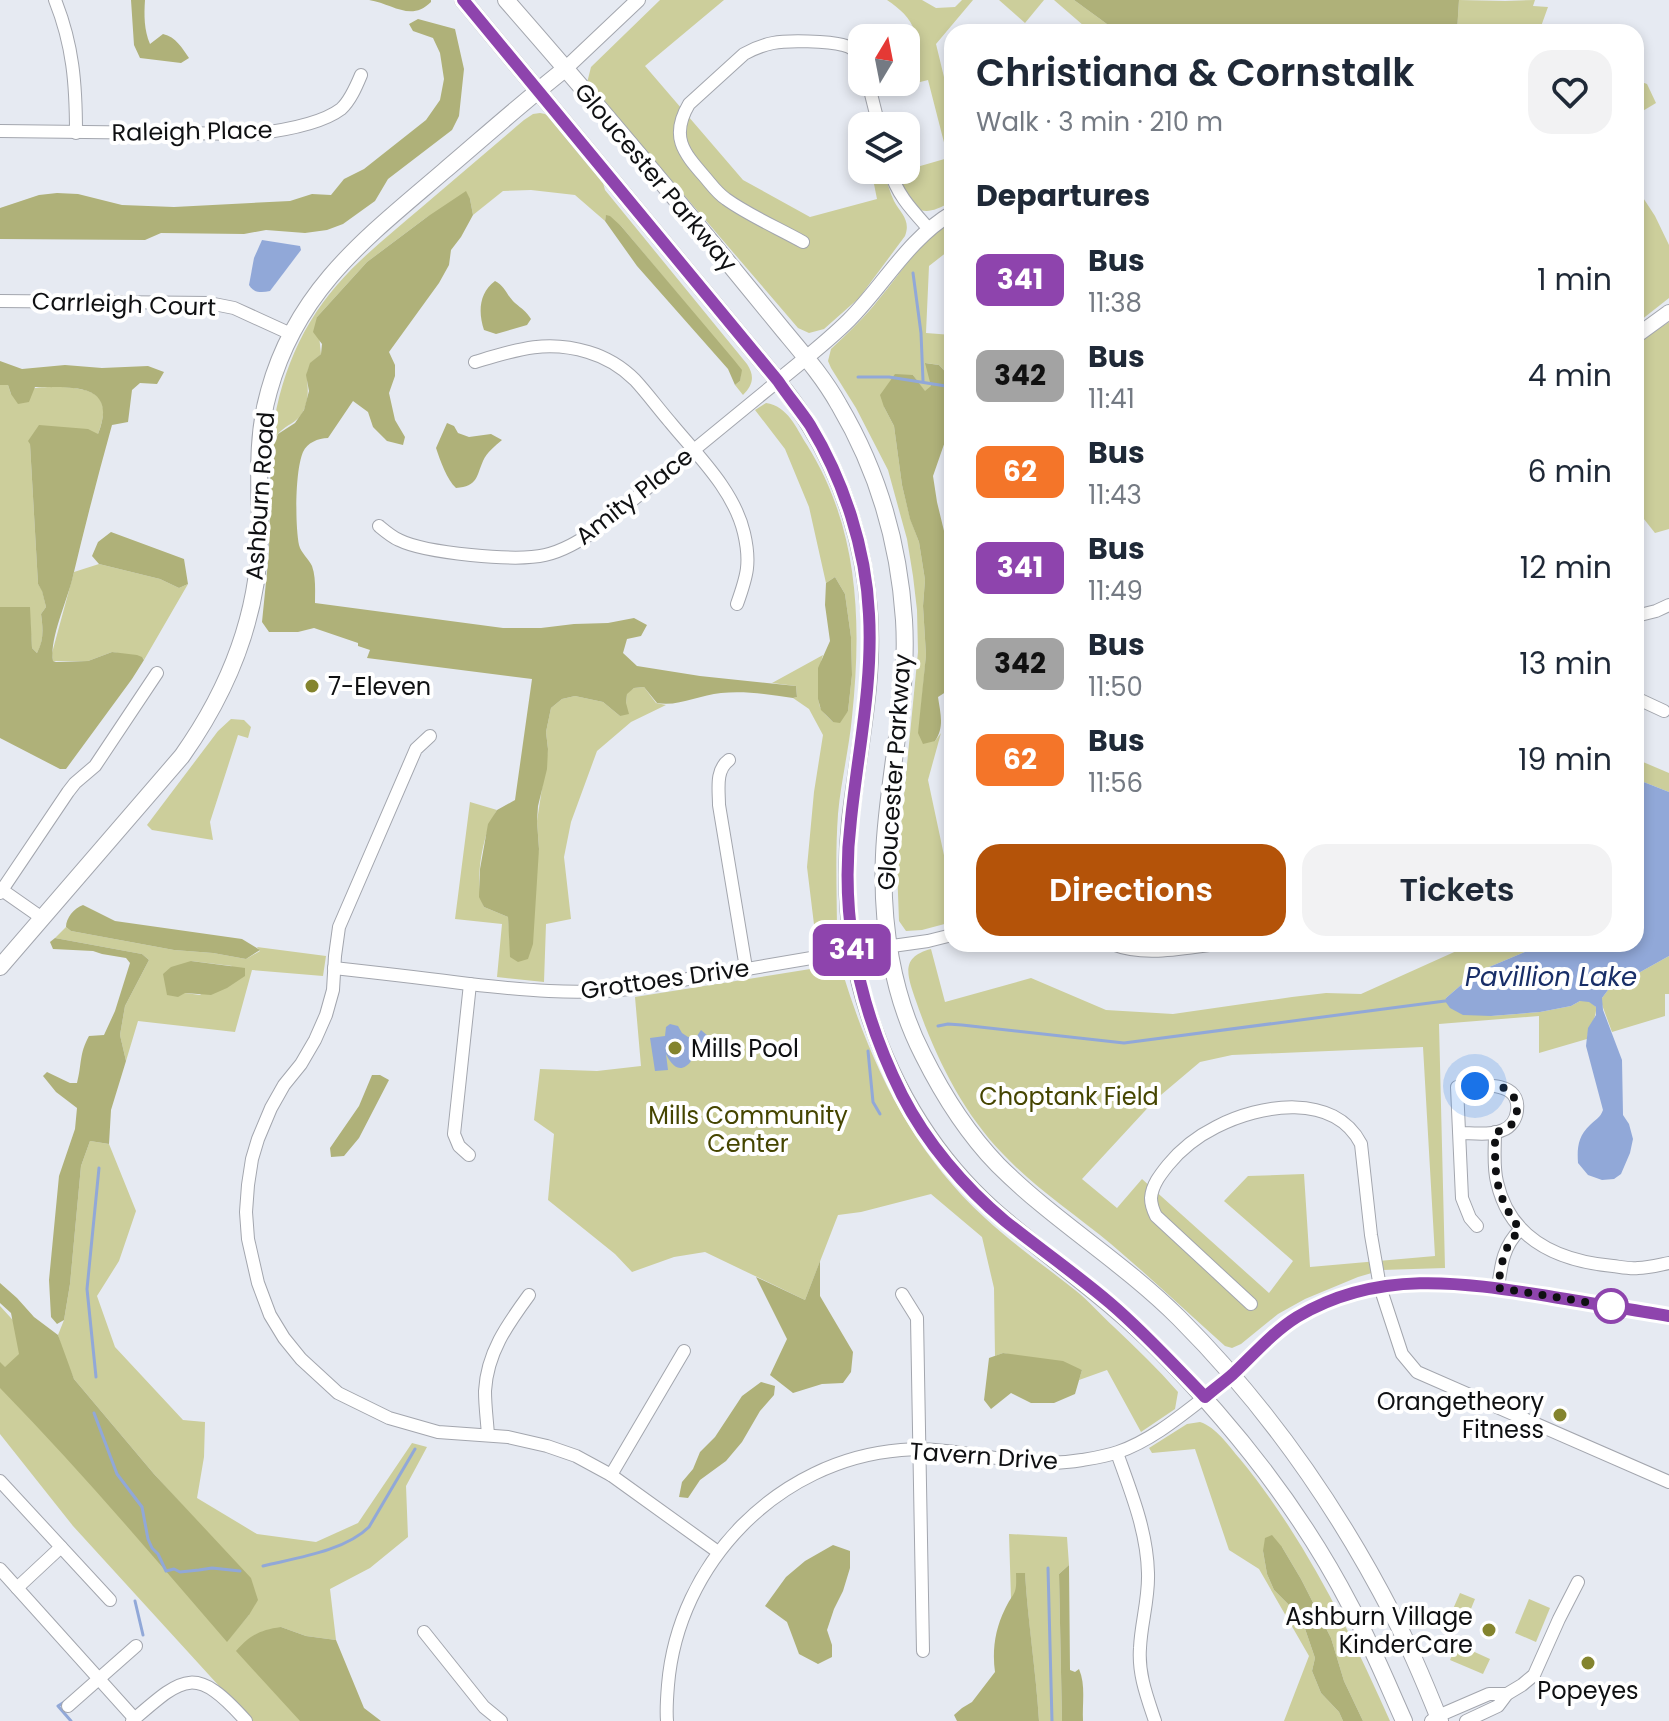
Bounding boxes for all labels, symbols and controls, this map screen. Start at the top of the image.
north arrow [848,24,920,96]
map controls [848,24,920,184]
text: Christiana & Cornstalk [976,46,1414,99]
button: heart [1528,50,1612,134]
street label: Gloucester Parkway [567,76,745,279]
text: Walk · 3 min · 210 m [976,104,1223,140]
button: layers [848,112,920,184]
street label: Raleigh Place [111,113,273,149]
text: Departures [976,174,1150,217]
text: Bus [1088,239,1145,282]
text: 1 min [1537,258,1612,301]
text: 341 [997,260,1043,299]
street label: Carrleigh Court [31,284,217,324]
text: 11:38 [1088,285,1142,321]
text: Bus [1088,335,1145,378]
text: 4 min [1528,354,1612,397]
text: 342 [994,356,1046,395]
text: 11:41 [1088,381,1135,417]
street label: Ashburn Road [238,411,282,581]
text: Bus [1088,431,1145,474]
street label: Amity Place [568,440,700,552]
text: 6 min [1527,450,1612,493]
text: 62 [1003,452,1037,491]
text: 11:43 [1088,477,1142,513]
text: Bus [1088,527,1145,570]
text: 12 min [1520,546,1612,589]
text: 341 [997,548,1043,587]
text: 11:49 [1088,573,1143,609]
text: Bus [1088,623,1145,666]
text: 13 min [1519,642,1612,685]
text: 342 [994,644,1046,683]
street label: Gloucester Parkway [869,652,919,891]
text: 11:50 [1088,669,1143,705]
place label: 7-Eleven [328,670,431,703]
marker: 7-Eleven [303,677,321,695]
text: Bus [1088,719,1145,762]
text: 19 min [1518,738,1612,781]
text: 62 [1003,740,1037,779]
text: 11:56 [1088,765,1143,801]
button: Directions [976,844,1286,936]
button: Tickets [1302,844,1612,936]
line badge: 341 [806,924,898,976]
text: 341 [829,930,875,969]
street label: Grottoes Drive [579,951,751,1007]
water label: Pavillion Lake [1465,959,1637,995]
place label: Mills Pool [691,1032,799,1065]
marker: Mills Pool [666,1039,684,1057]
your location [1455,1066,1495,1106]
park label: Choptank Field [979,1080,1159,1113]
park label: Mills Community Center [648,1099,848,1160]
unlabelled marker [1594,1289,1628,1323]
place label: Orangetheory Fitness [1377,1385,1544,1446]
marker: Orangetheory Fitness [1551,1406,1569,1424]
street label: Tavern Drive [909,1434,1059,1478]
place label: Ashburn Village KinderCare [1285,1600,1473,1661]
marker: Ashburn Village KinderCare [1480,1621,1498,1639]
marker: Popeyes [1579,1654,1597,1672]
place label: Popeyes [1537,1674,1639,1707]

